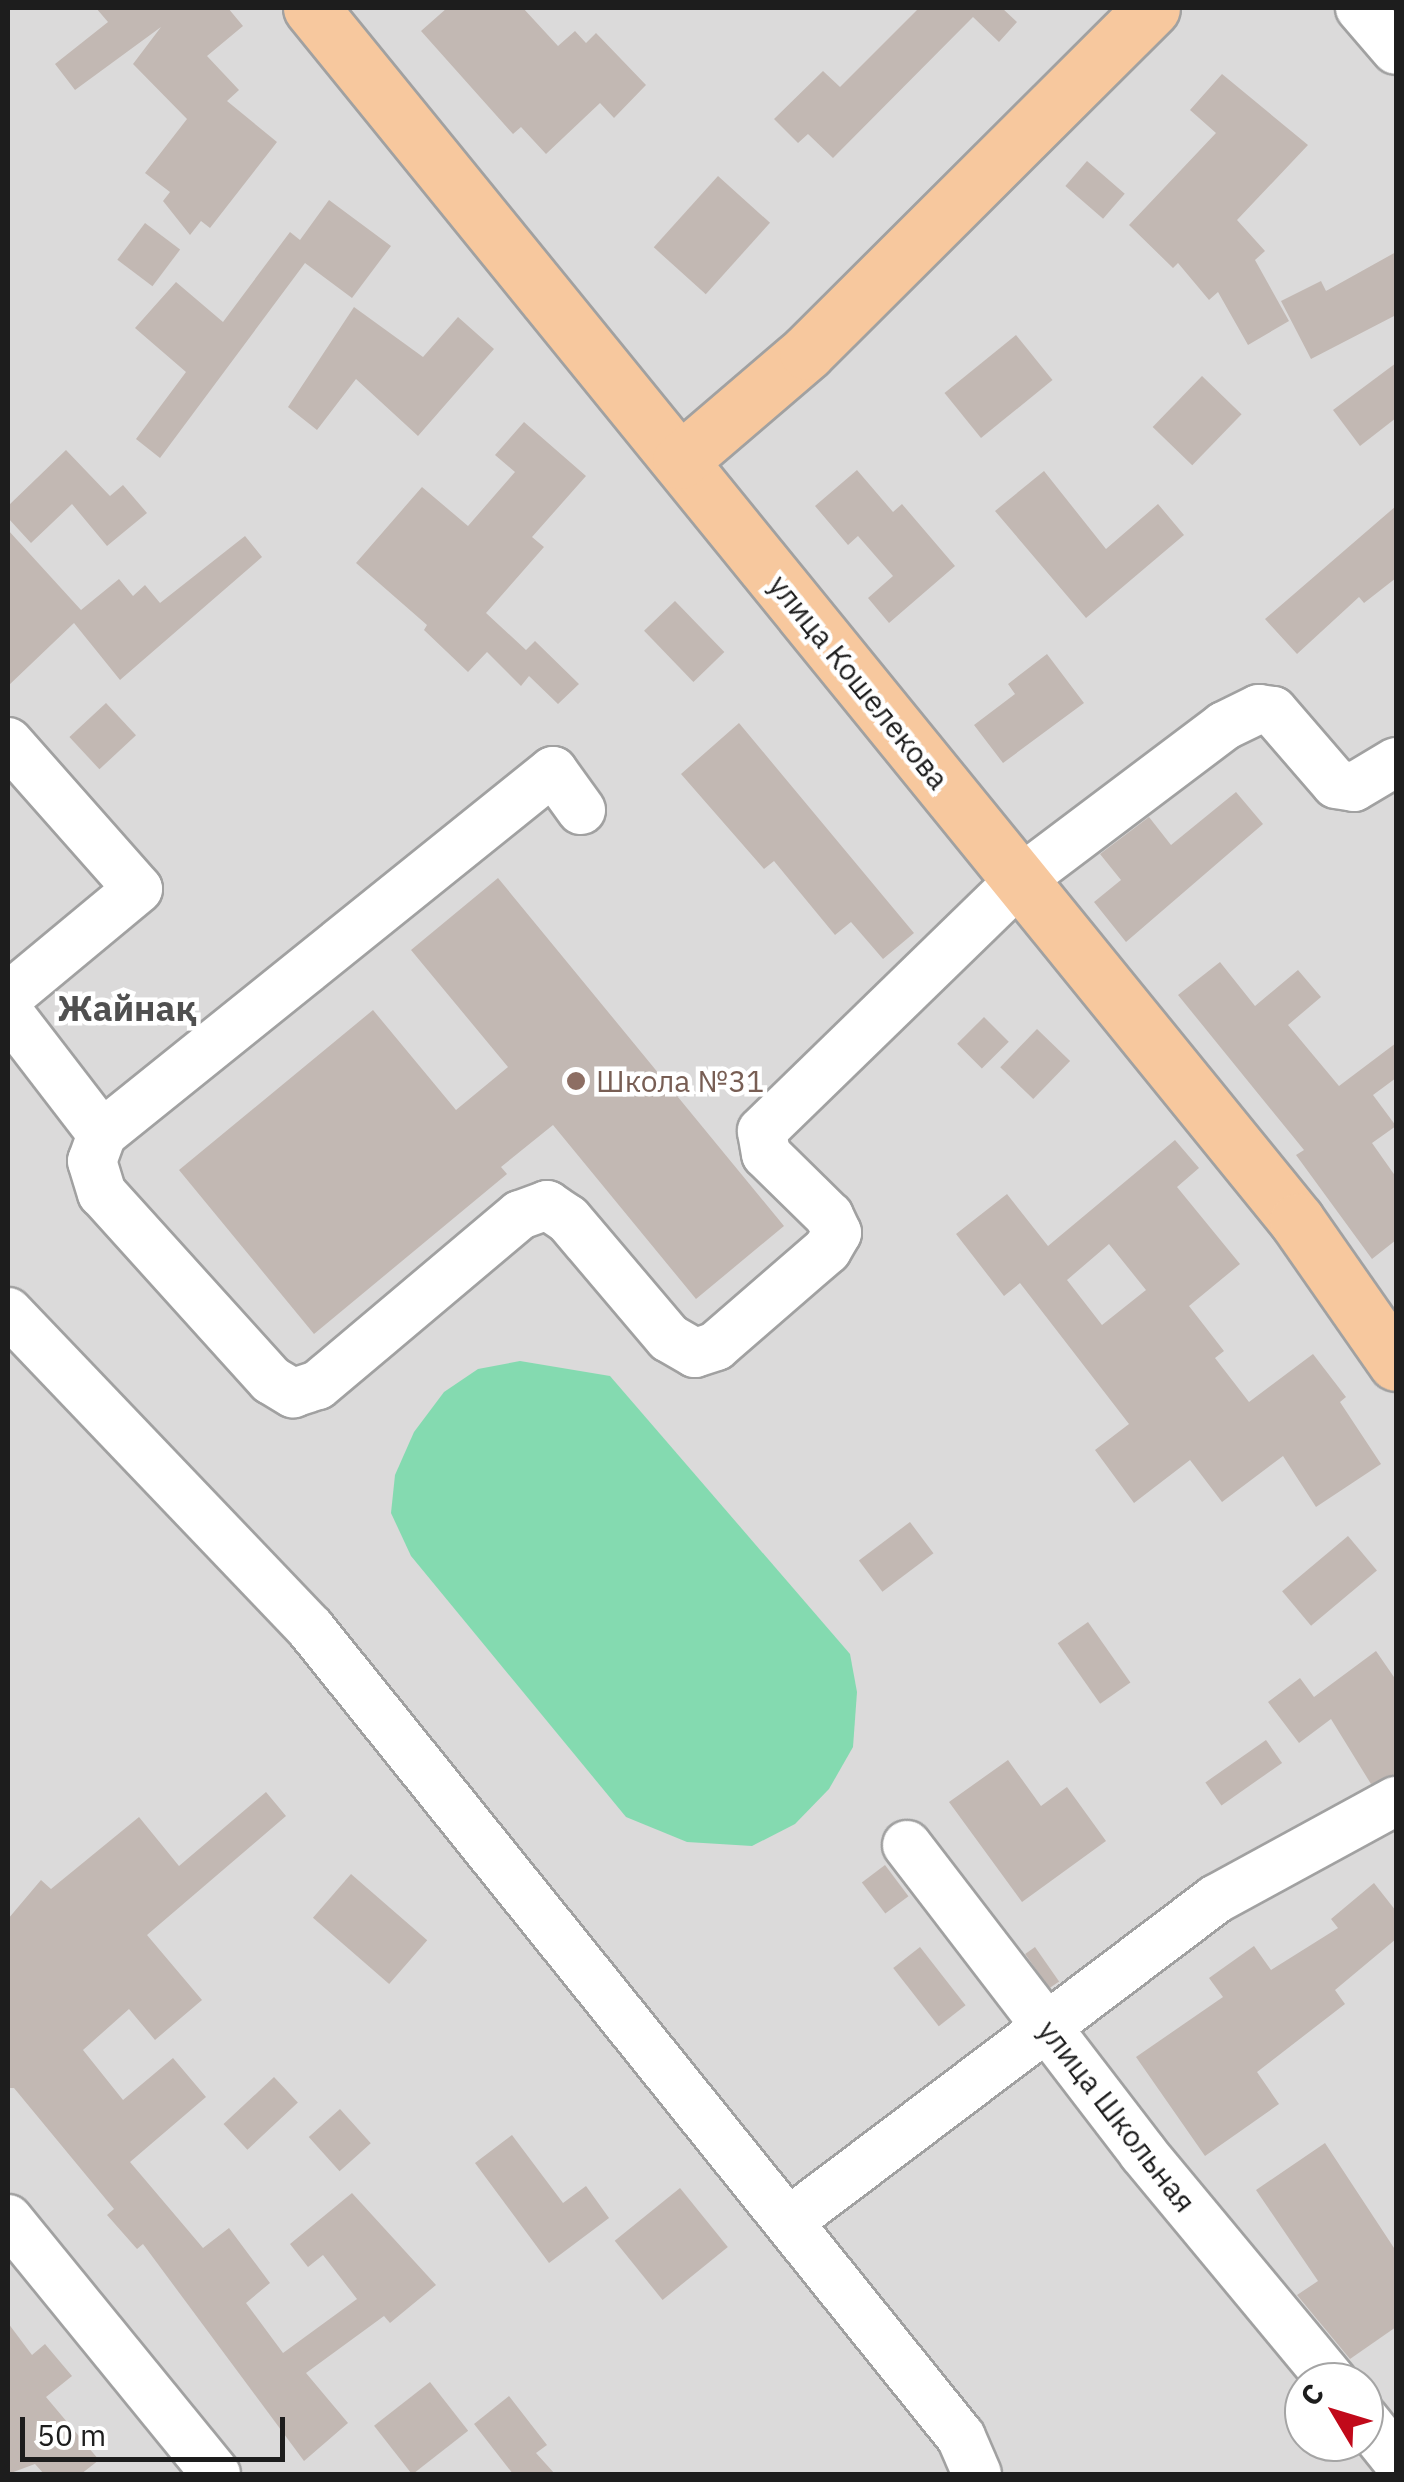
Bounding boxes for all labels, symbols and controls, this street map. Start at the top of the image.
street label: улица Кошелекова [762,568,956,796]
district label: Жайнақ [58,987,196,1029]
place label: Школа №31 [596,1063,764,1099]
marker: Школа №31 [565,1070,587,1092]
street label: улица Школьная [1031,2013,1203,2219]
north arrow [1284,2362,1384,2462]
text: С [1291,2376,1332,2413]
scale bar [25,2397,290,2459]
text: 50 m [37,2415,106,2454]

